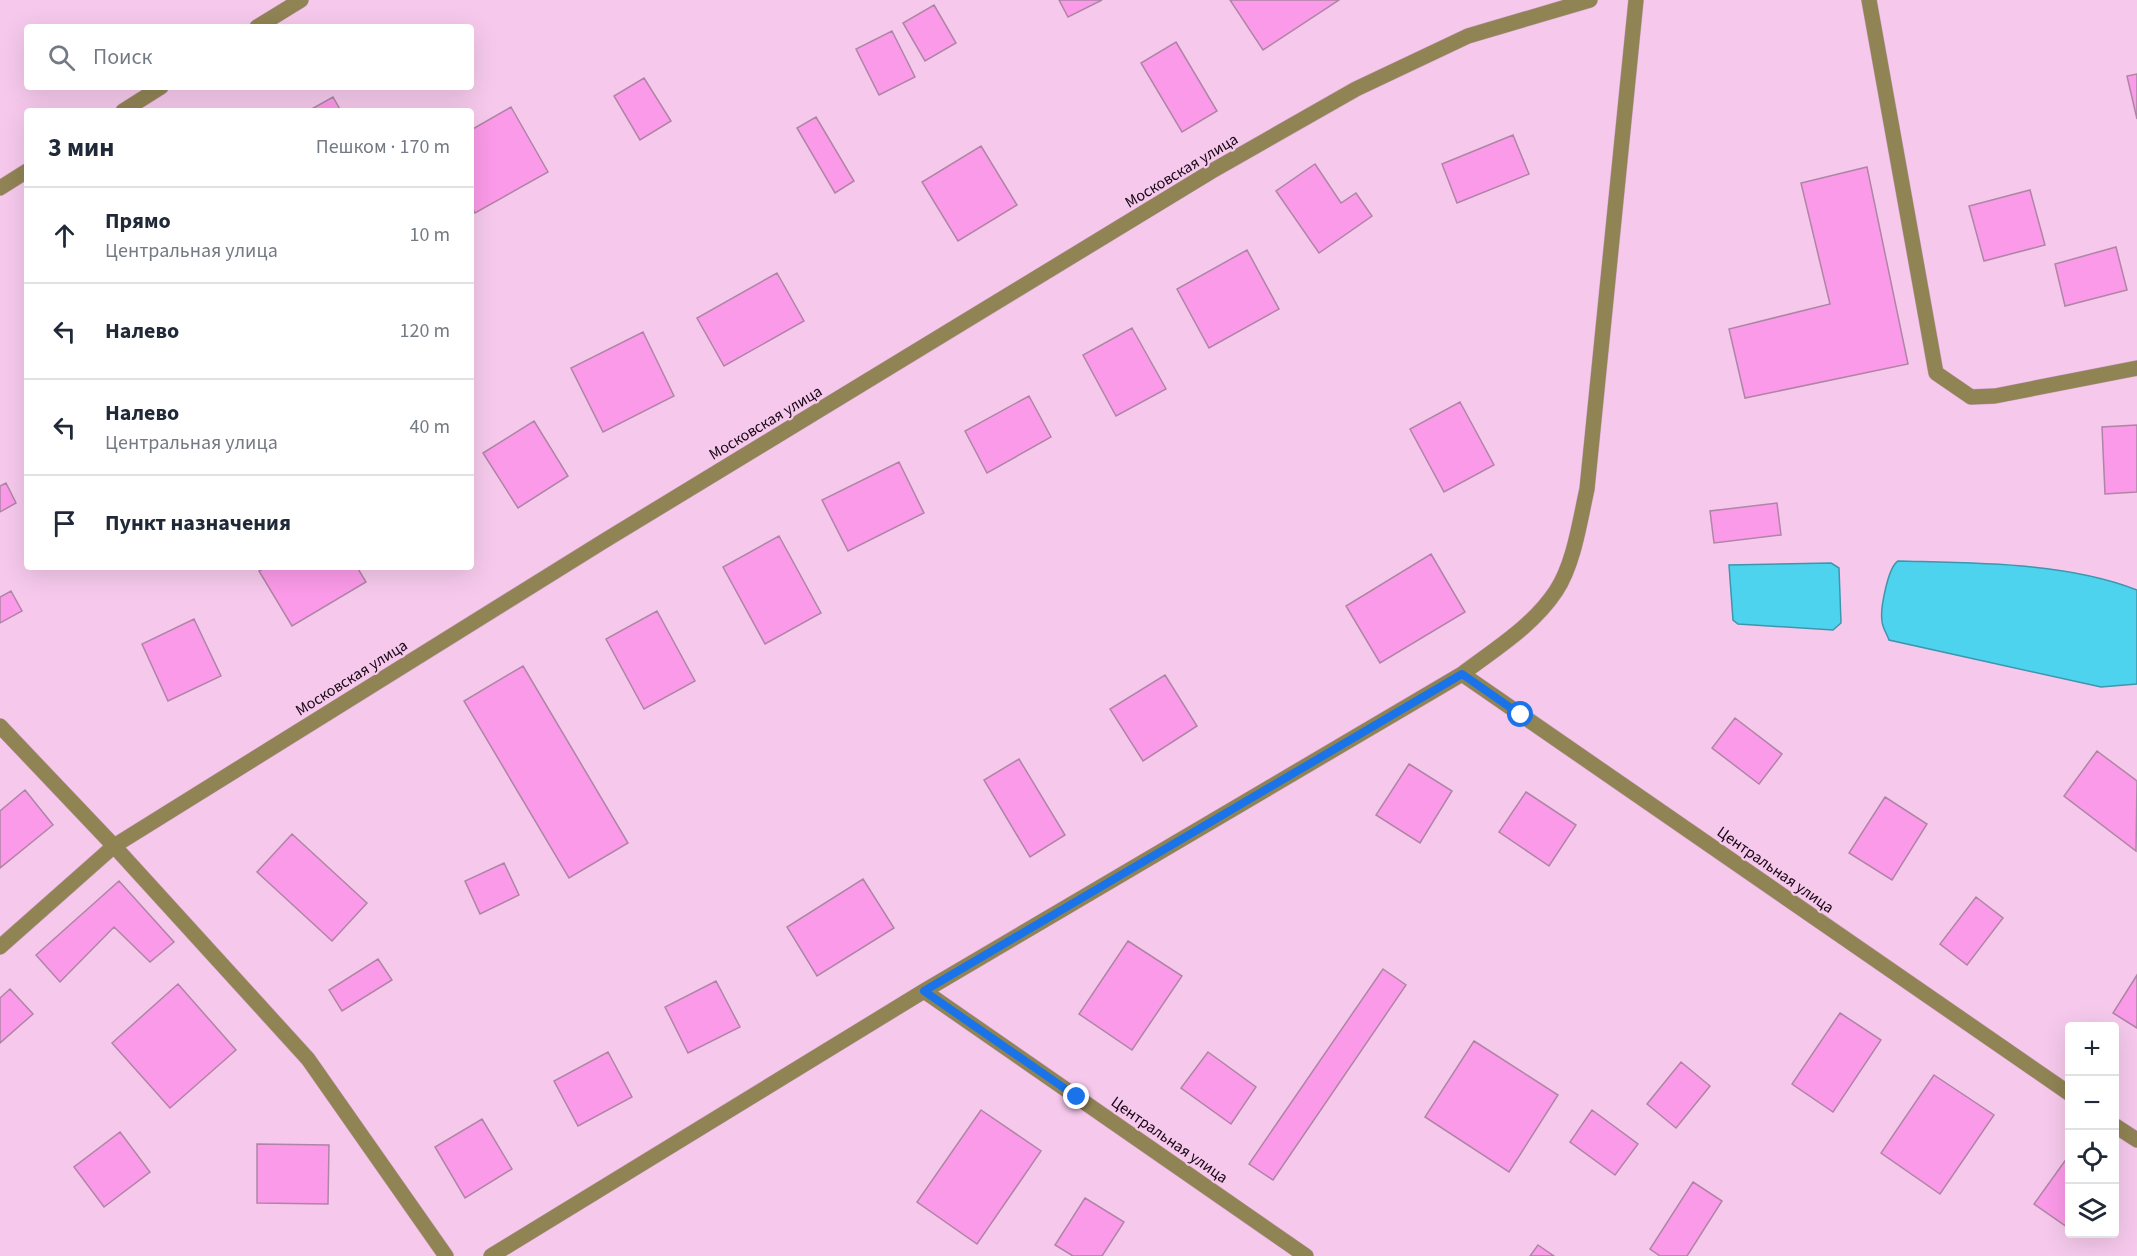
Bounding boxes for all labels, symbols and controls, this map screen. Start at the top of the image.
search box [24,24,474,90]
icon: search [45,41,78,74]
text: Поиск [93,41,152,73]
street label: Московская улица [1121,128,1242,213]
text: 3 мин [48,129,114,166]
text: Пешком · 170 m [316,133,450,161]
text: Прямо [105,205,171,237]
icon: ahead [48,219,81,252]
text: 10 m [410,221,450,249]
text: Центральная улица [105,237,278,265]
icon: left [48,315,81,348]
text: Налево [105,315,179,347]
text: 120 m [400,317,450,345]
street label: Московская улица [705,380,826,465]
text: Налево [105,397,179,429]
icon: left [48,411,81,444]
text: 40 m [410,413,450,441]
text: Центральная улица [105,429,278,457]
icon: arrive [48,507,81,540]
text: Пункт назначения [105,507,291,539]
street label: Московская улица [291,634,412,721]
route start [1507,701,1533,727]
street label: Центральная улица [1713,821,1838,918]
map controls [2065,1022,2119,1238]
button: + [2065,1022,2119,1076]
button: − [2065,1076,2119,1130]
route end [1063,1083,1089,1109]
street label: Центральная улица [1107,1091,1232,1188]
button: locate [2065,1130,2119,1184]
button: layers [2065,1184,2119,1238]

